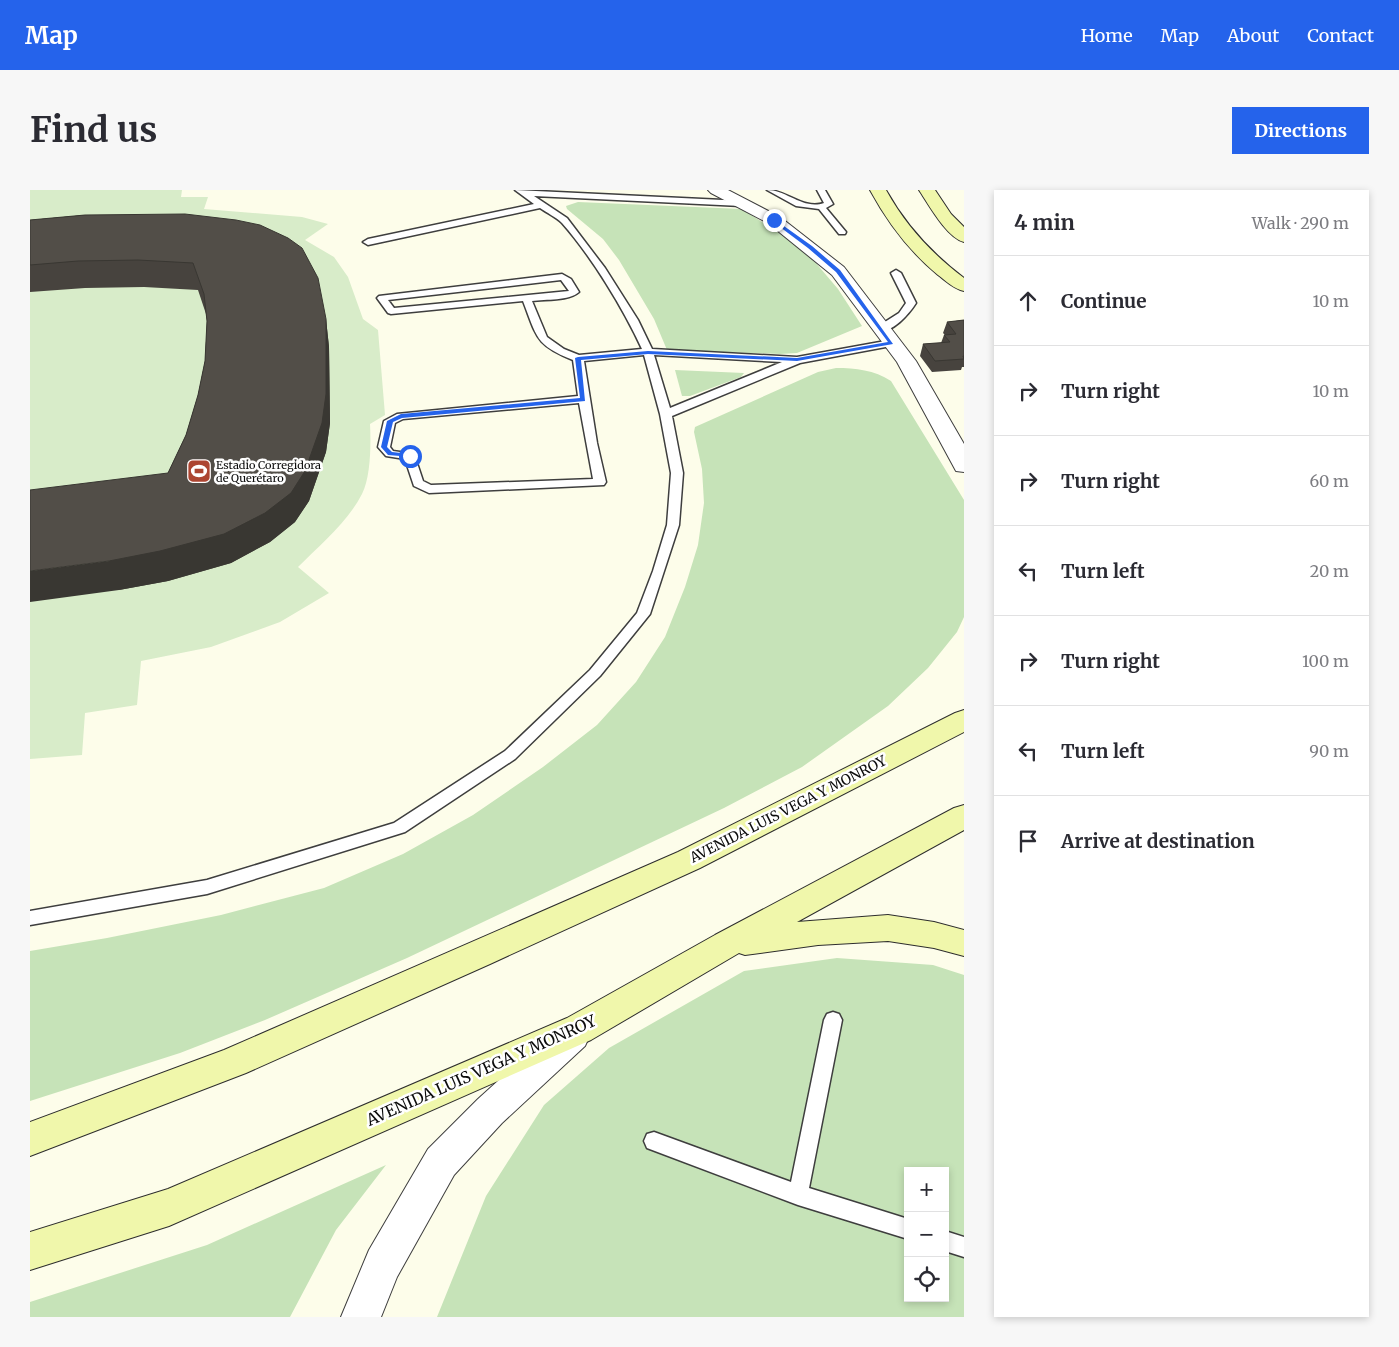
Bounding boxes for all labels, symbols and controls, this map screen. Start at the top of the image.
text: Map [25,20,78,51]
text: Home [1081,24,1133,47]
text: Map [1161,24,1199,47]
text: About [1227,24,1279,47]
text: Contact [1307,24,1374,47]
button: Directions [1232,107,1369,154]
text: Find us [30,108,157,152]
route end [763,209,786,232]
text: 4 min [1014,209,1075,236]
text: Walk · 290 m [1252,213,1349,233]
icon: ahead [1014,287,1042,315]
text: Continue [1061,289,1147,313]
text: 10 m [1312,291,1349,311]
icon: right [1014,377,1042,405]
text: Turn right [1061,379,1160,403]
text: 10 m [1312,381,1349,401]
route start [399,445,422,468]
sports icon: Estadio Corregidora de Querétaro [186,458,212,484]
place label: Estadio Corregidora de Querétaro [216,458,321,485]
icon: right [1014,467,1042,495]
text: Turn right [1061,469,1160,493]
text: 60 m [1309,471,1349,491]
icon: left [1014,557,1042,585]
text: Turn left [1061,559,1145,583]
text: 20 m [1310,561,1349,581]
icon: right [1014,647,1042,675]
text: Turn right [1061,649,1160,673]
text: 100 m [1302,651,1349,671]
icon: left [1014,737,1042,765]
text: Turn left [1061,739,1145,763]
text: 90 m [1309,741,1349,761]
street label: AVENIDA LUIS VEGA Y MONROY [686,751,890,867]
icon: arrive [1014,827,1042,855]
text: Arrive at destination [1061,829,1255,853]
street label: AVENIDA LUIS VEGA Y MONROY [362,1010,600,1130]
map controls [904,1167,949,1302]
button: + [904,1167,949,1212]
button: − [904,1212,949,1257]
button: locate [904,1257,949,1302]

